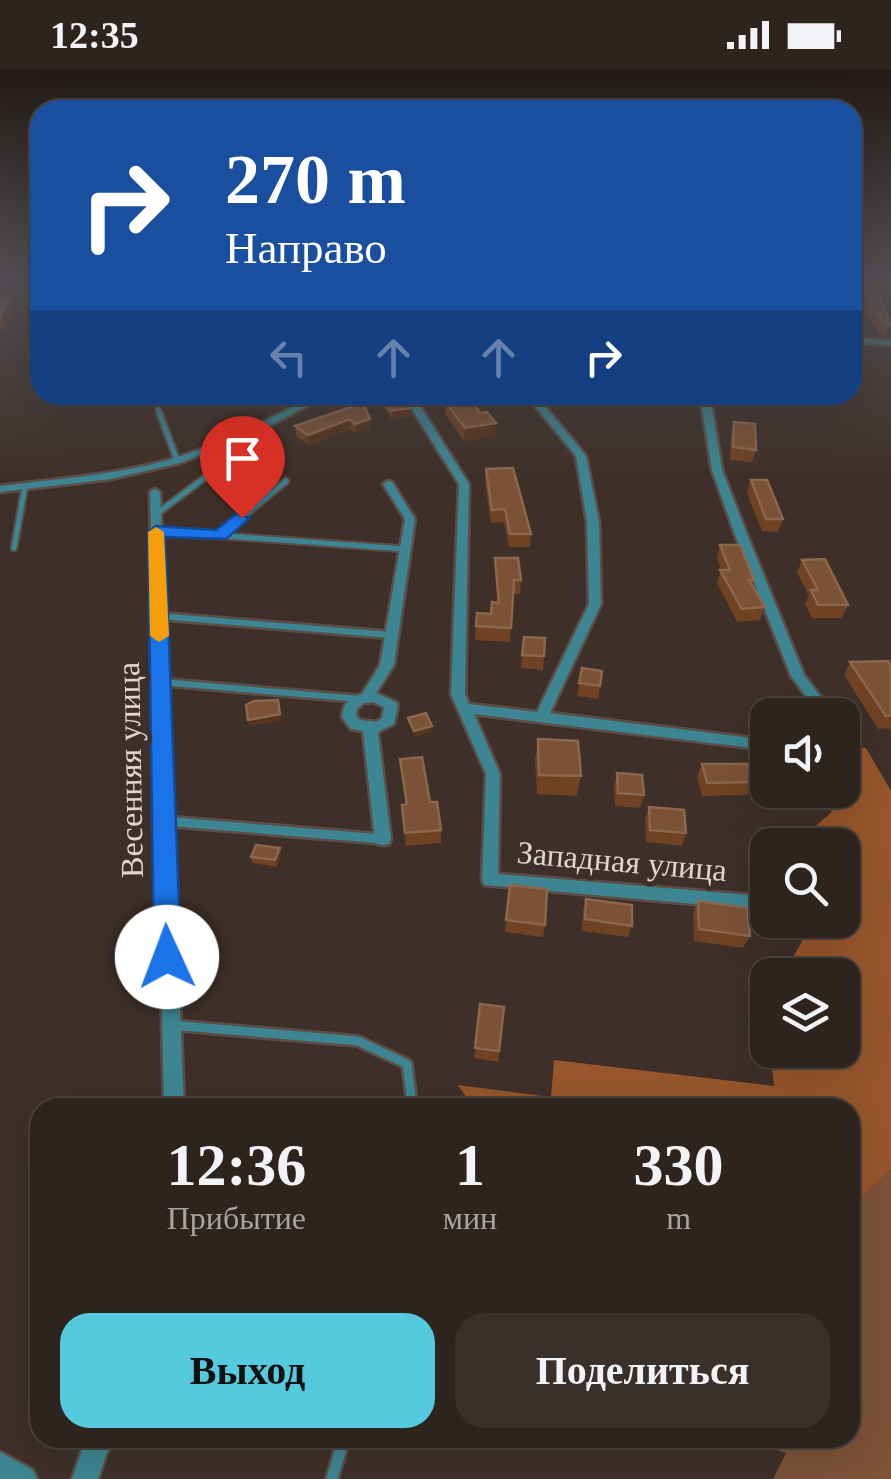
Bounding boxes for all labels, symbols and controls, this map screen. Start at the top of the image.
text: 12:35 [50,14,139,56]
icon: right [60,140,190,270]
text: 270 m [225,141,406,218]
text: Направо [225,223,387,273]
icon: left [261,330,316,385]
icon: ahead [366,330,421,385]
icon: ahead [471,330,526,385]
icon: right [576,330,631,385]
pin [200,416,285,519]
icon: arrive [215,431,270,486]
street label: Весенняя улица [110,662,150,878]
map controls [750,698,860,1068]
button: sound [750,698,860,808]
button: search [750,828,860,938]
street label: Западная улица [516,834,728,888]
position arrow [115,905,219,1009]
button: layers [750,958,860,1068]
text: 12:36 [166,1132,306,1198]
text: 1 [455,1132,485,1198]
text: 330 [634,1132,724,1198]
text: Прибытие [167,1200,306,1236]
text: мин [443,1200,497,1236]
text: m [666,1200,691,1236]
button: Выход [60,1313,435,1428]
button: Поделиться [455,1313,830,1428]

